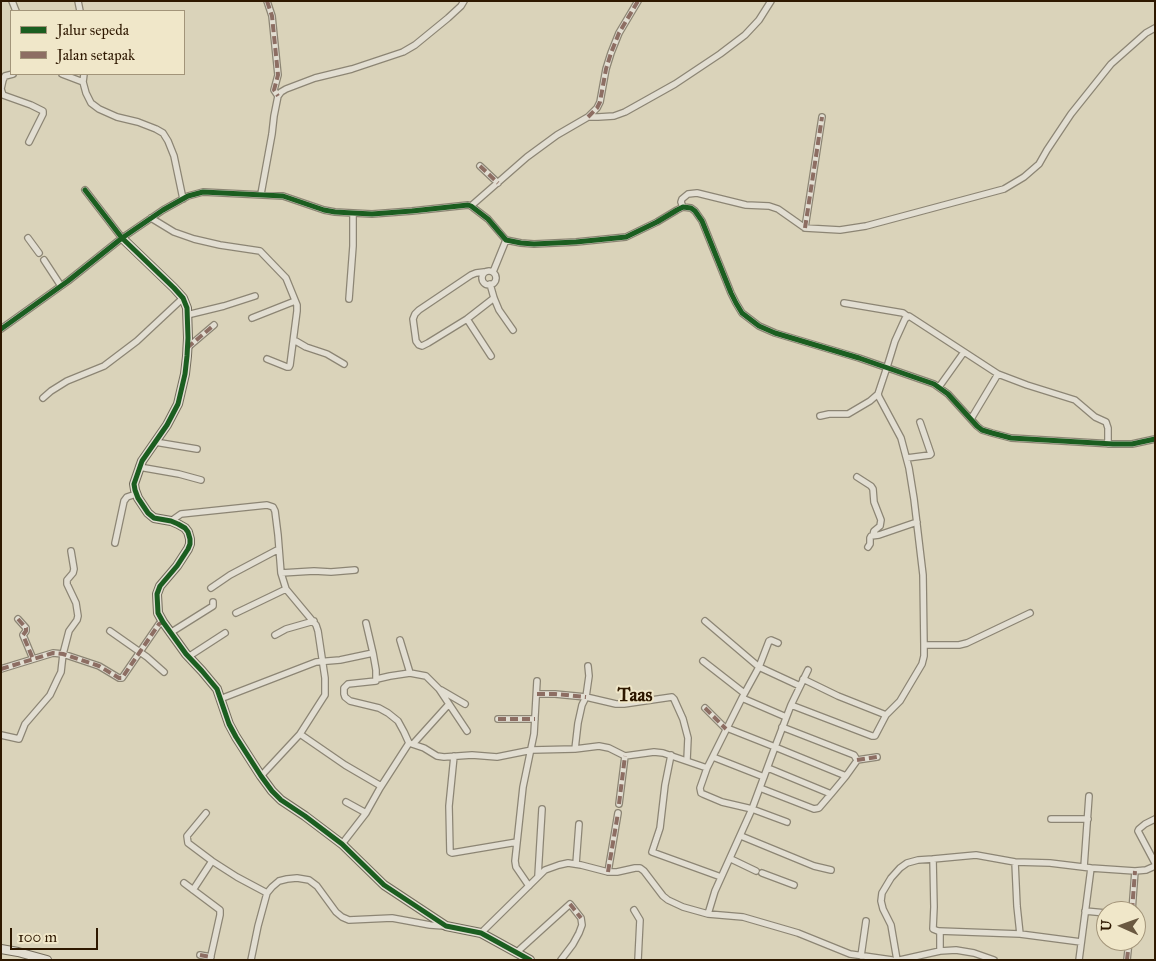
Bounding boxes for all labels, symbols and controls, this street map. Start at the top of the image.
legend [10,10,185,75]
text: Jalur sepeda [57,21,129,39]
text: Jalan setapak [57,46,135,64]
district label: Taas [618,685,652,707]
north arrow [1096,901,1146,951]
scale bar [12,918,100,950]
text: U [1098,920,1115,931]
text: 100 m [18,928,57,946]

